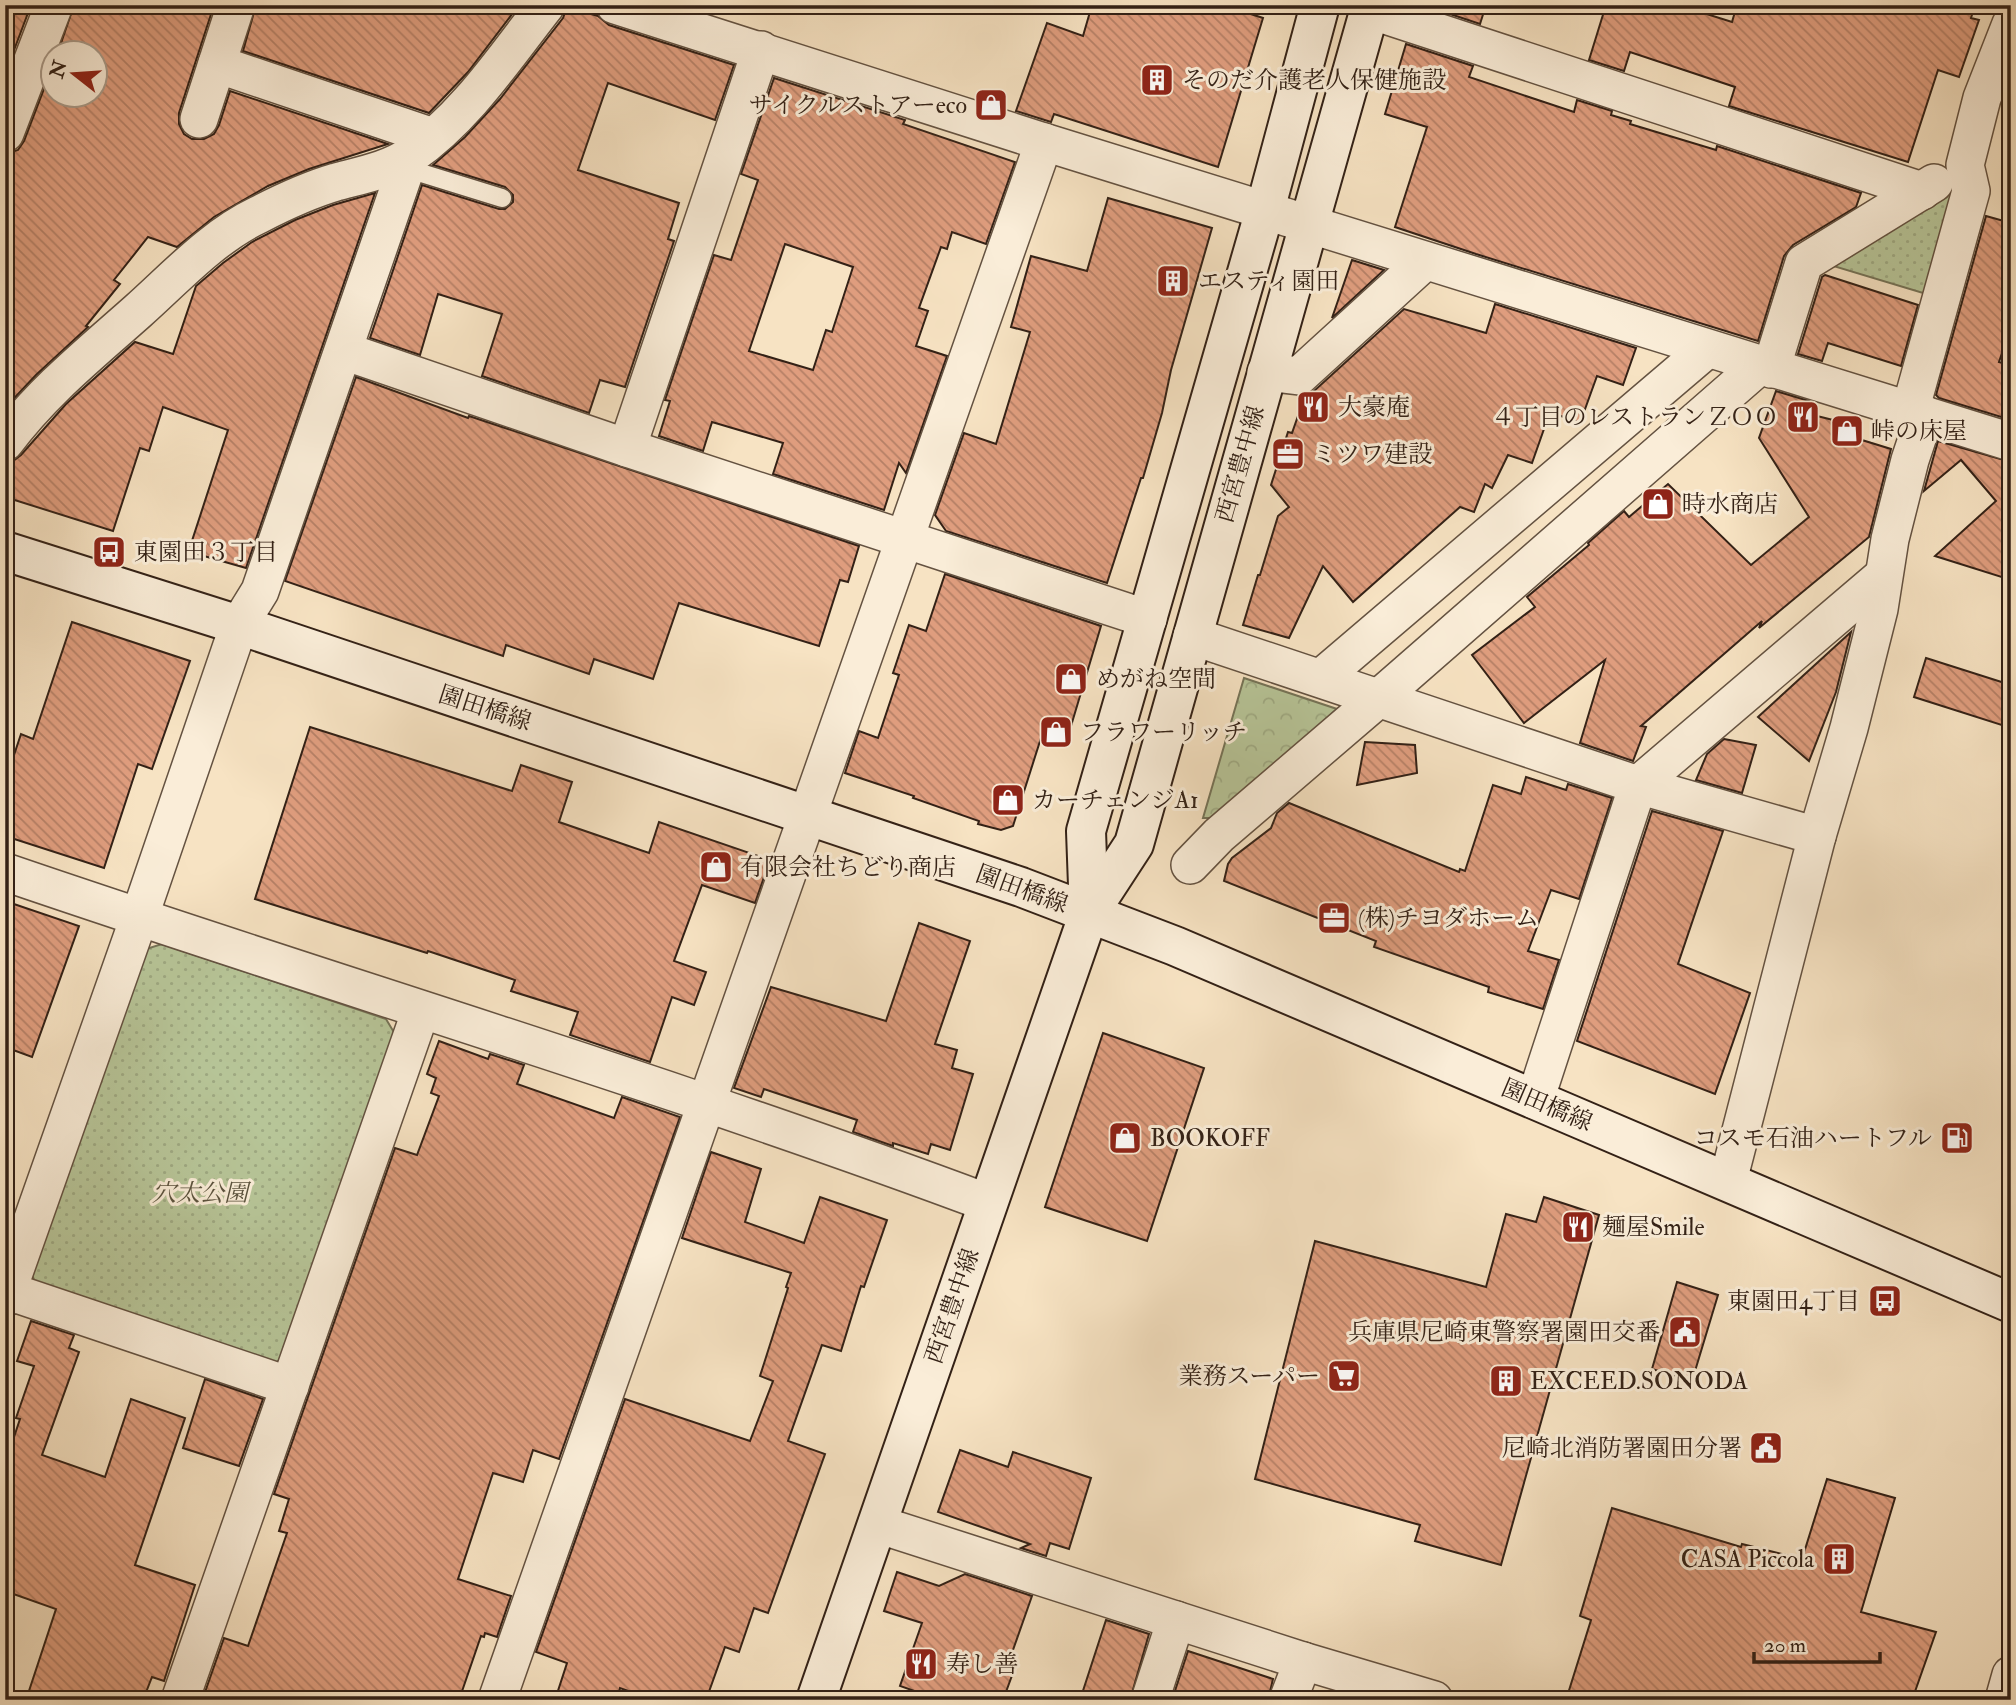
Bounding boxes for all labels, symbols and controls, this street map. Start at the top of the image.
north arrow [38,38,108,108]
text: N [44,57,73,82]
building icon: そのだ介護老人保健施設 [1138,61,1176,99]
place label: そのだ介護老人保健施設 [1182,65,1446,96]
shop icon: サイクルストアーeco [972,86,1010,124]
place label: サイクルストアーeco [749,90,967,121]
building icon: エスティ園田 [1154,262,1192,300]
place label: エスティ園田 [1198,266,1340,297]
restaurant icon: 大豪庵 [1294,388,1332,426]
place label: 大豪庵 [1338,392,1410,423]
restaurant icon: ４丁目のレストランＺＯＯ [1784,398,1822,436]
street label: 西宮豊中線 [1209,402,1272,526]
place label: ４丁目のレストランＺＯＯ [1491,402,1778,433]
shop icon: 峠の床屋 [1828,412,1866,450]
place label: 峠の床屋 [1871,416,1967,447]
office icon: ミツワ建設 [1269,435,1307,473]
place label: ミツワ建設 [1312,439,1432,470]
shop icon: 時水商店 [1639,485,1677,523]
place label: 時水商店 [1682,489,1778,520]
bus stop icon: 東園田３丁目 [90,533,128,571]
place label: 東園田３丁目 [134,537,278,568]
shop icon: めがね空間 [1052,660,1090,698]
place label: めがね空間 [1096,664,1216,695]
street label: 園田橋線 [434,679,535,738]
shop icon: フラワーリッチ [1037,713,1075,751]
place label: フラワーリッチ [1080,717,1247,748]
shop icon: カーチェンジA1 [989,781,1027,819]
place label: カーチェンジA1 [1032,785,1199,816]
shop icon: 有限会社ちどり商店 [697,848,735,886]
place label: 有限会社ちどり商店 [740,852,956,883]
street label: 園田橋線 [971,858,1072,920]
office icon: (株)チヨダホーム [1315,899,1353,937]
place label: (株)チヨダホーム [1358,903,1539,934]
street label: 園田橋線 [1497,1072,1597,1138]
shop icon: BOOKOFF [1106,1119,1144,1157]
fuel station icon: コスモ石油ハートフル [1938,1119,1976,1157]
place label: BOOKOFF [1150,1123,1270,1154]
place label: コスモ石油ハートフル [1694,1123,1932,1154]
park label: 穴太公園 [152,1178,252,1209]
restaurant icon: 麺屋Smile [1559,1208,1597,1246]
place label: 麺屋Smile [1602,1212,1704,1243]
street label: 西宮豊中線 [918,1244,987,1368]
bus stop icon: 東園田4丁目 [1866,1282,1904,1320]
place label: 東園田4丁目 [1727,1286,1860,1317]
public building icon: 兵庫県尼崎東警察署園田交番 [1666,1313,1704,1351]
place label: 兵庫県尼崎東警察署園田交番 [1348,1317,1660,1348]
supermarket icon: 業務スーパー [1325,1357,1363,1395]
place label: 業務スーパー [1178,1361,1320,1392]
building icon: EXCEED.SONODA [1487,1362,1525,1400]
place label: EXCEED.SONODA [1530,1366,1748,1397]
public building icon: 尼崎北消防署園田分署 [1747,1429,1785,1467]
place label: 尼崎北消防署園田分署 [1502,1433,1742,1464]
building icon: CASA Piccola [1820,1540,1858,1578]
place label: CASA Piccola [1681,1544,1815,1575]
scale bar [1754,1621,1880,1665]
text: 20 m [1764,1632,1806,1659]
restaurant icon: 寿し善 [902,1645,940,1683]
place label: 寿し善 [946,1649,1018,1680]

